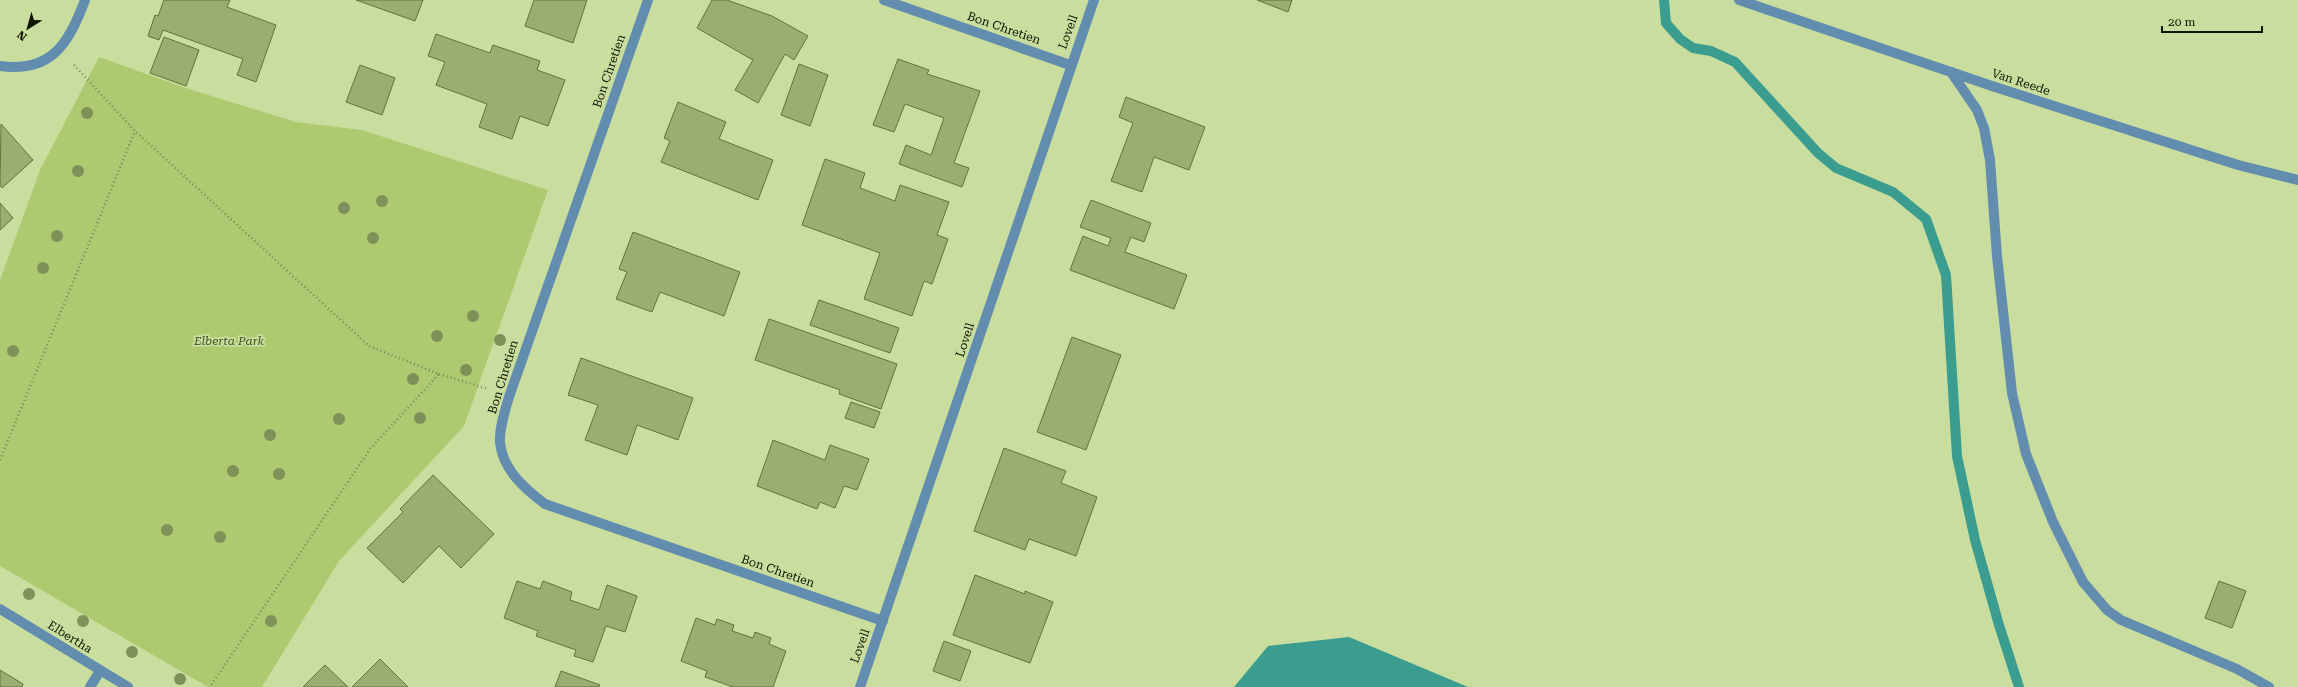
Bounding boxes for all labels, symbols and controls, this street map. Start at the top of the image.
north arrow [8,8,48,48]
scale bar [2162,8,2262,34]
street label: Bon Chretien [965,9,1043,47]
street label: Lovell [1055,13,1081,51]
text: 20 m [2168,15,2195,29]
text: N [15,28,30,43]
street label: Bon Chretien [590,32,628,110]
street label: Van Reede [1990,66,2052,98]
street label: Lovell [953,321,977,359]
park label: Elberta Park [193,334,265,348]
street label: Bon Chretien [485,338,521,416]
street label: Bon Chretien [739,552,817,590]
street label: Elbertha [45,618,95,656]
street label: Lovell [847,627,873,665]

